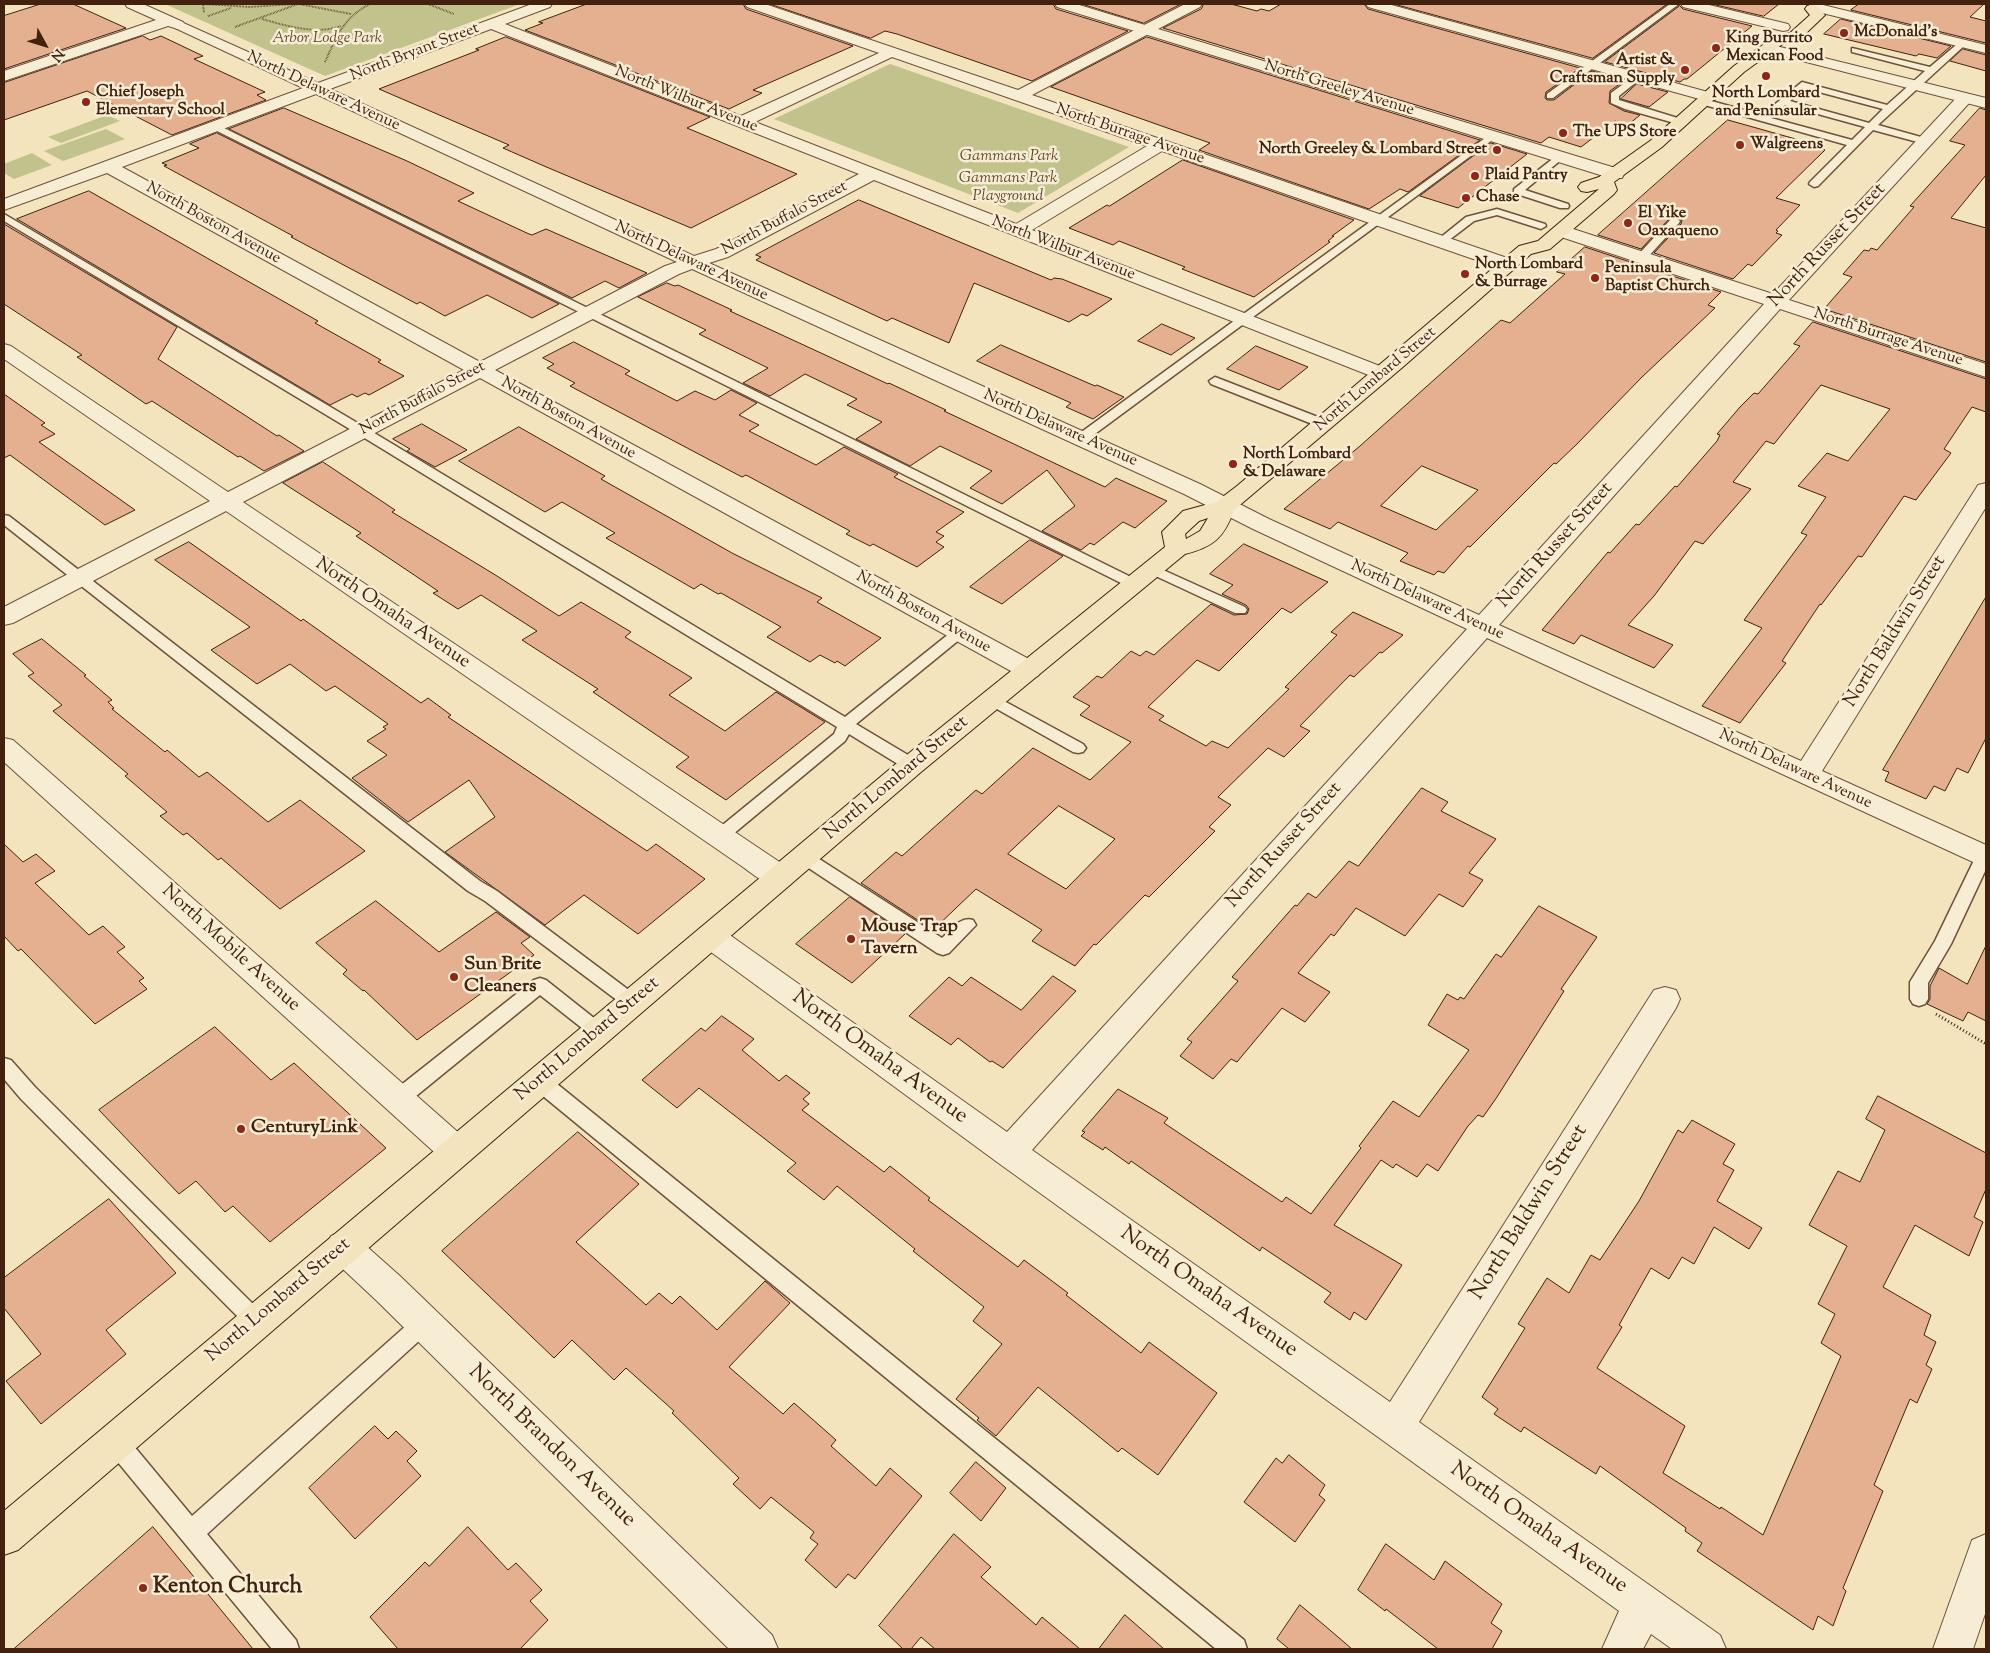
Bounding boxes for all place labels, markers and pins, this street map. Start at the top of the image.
place label: McDonald's [1854,23,1937,43]
marker: McDonald's [1838,27,1850,39]
place label: King Burrito Mexican Food [1726,29,1824,67]
marker: King Burrito Mexican Food [1710,42,1722,54]
place label: Artist & Craftsman Supply [1550,51,1675,89]
marker: Artist & Craftsman Supply [1679,64,1691,76]
marker: North Lombard and Peninsular [1760,70,1772,82]
place label: Chief Joseph Elementary School [96,83,225,121]
place label: North Lombard and Peninsular [1712,84,1820,122]
marker: Chief Joseph Elementary School [80,96,92,108]
place label: The UPS Store [1573,123,1677,143]
marker: The UPS Store [1557,127,1569,139]
place label: Walgreens [1750,135,1823,155]
marker: Walgreens [1734,139,1746,151]
place label: North Greeley & Lombard Street [1259,140,1487,160]
marker: North Greeley & Lombard Street [1491,144,1503,156]
place label: Plaid Pantry [1485,166,1568,186]
marker: Plaid Pantry [1469,170,1481,182]
place label: Chase [1476,188,1519,208]
marker: Chase [1460,192,1472,204]
place label: El Yike Oaxaqueno [1638,204,1718,242]
marker: El Yike Oaxaqueno [1622,217,1634,229]
place label: North Lombard & Burrage [1475,255,1583,293]
place label: Peninsula Baptist Church [1605,259,1710,297]
marker: North Lombard & Burrage [1459,268,1471,280]
marker: Peninsula Baptist Church [1589,272,1601,284]
place label: North Lombard & Delaware [1243,445,1351,483]
marker: North Lombard & Delaware [1227,458,1239,470]
place label: Mouse Trap Tavern [861,917,958,961]
marker: Mouse Trap Tavern [845,933,857,945]
place label: Sun Brite Cleaners [464,955,541,999]
marker: Sun Brite Cleaners [448,971,460,983]
place label: CenturyLink [251,1118,358,1140]
marker: CenturyLink [235,1123,247,1135]
place label: Kenton Church [153,1575,302,1601]
marker: Kenton Church [137,1582,149,1594]

